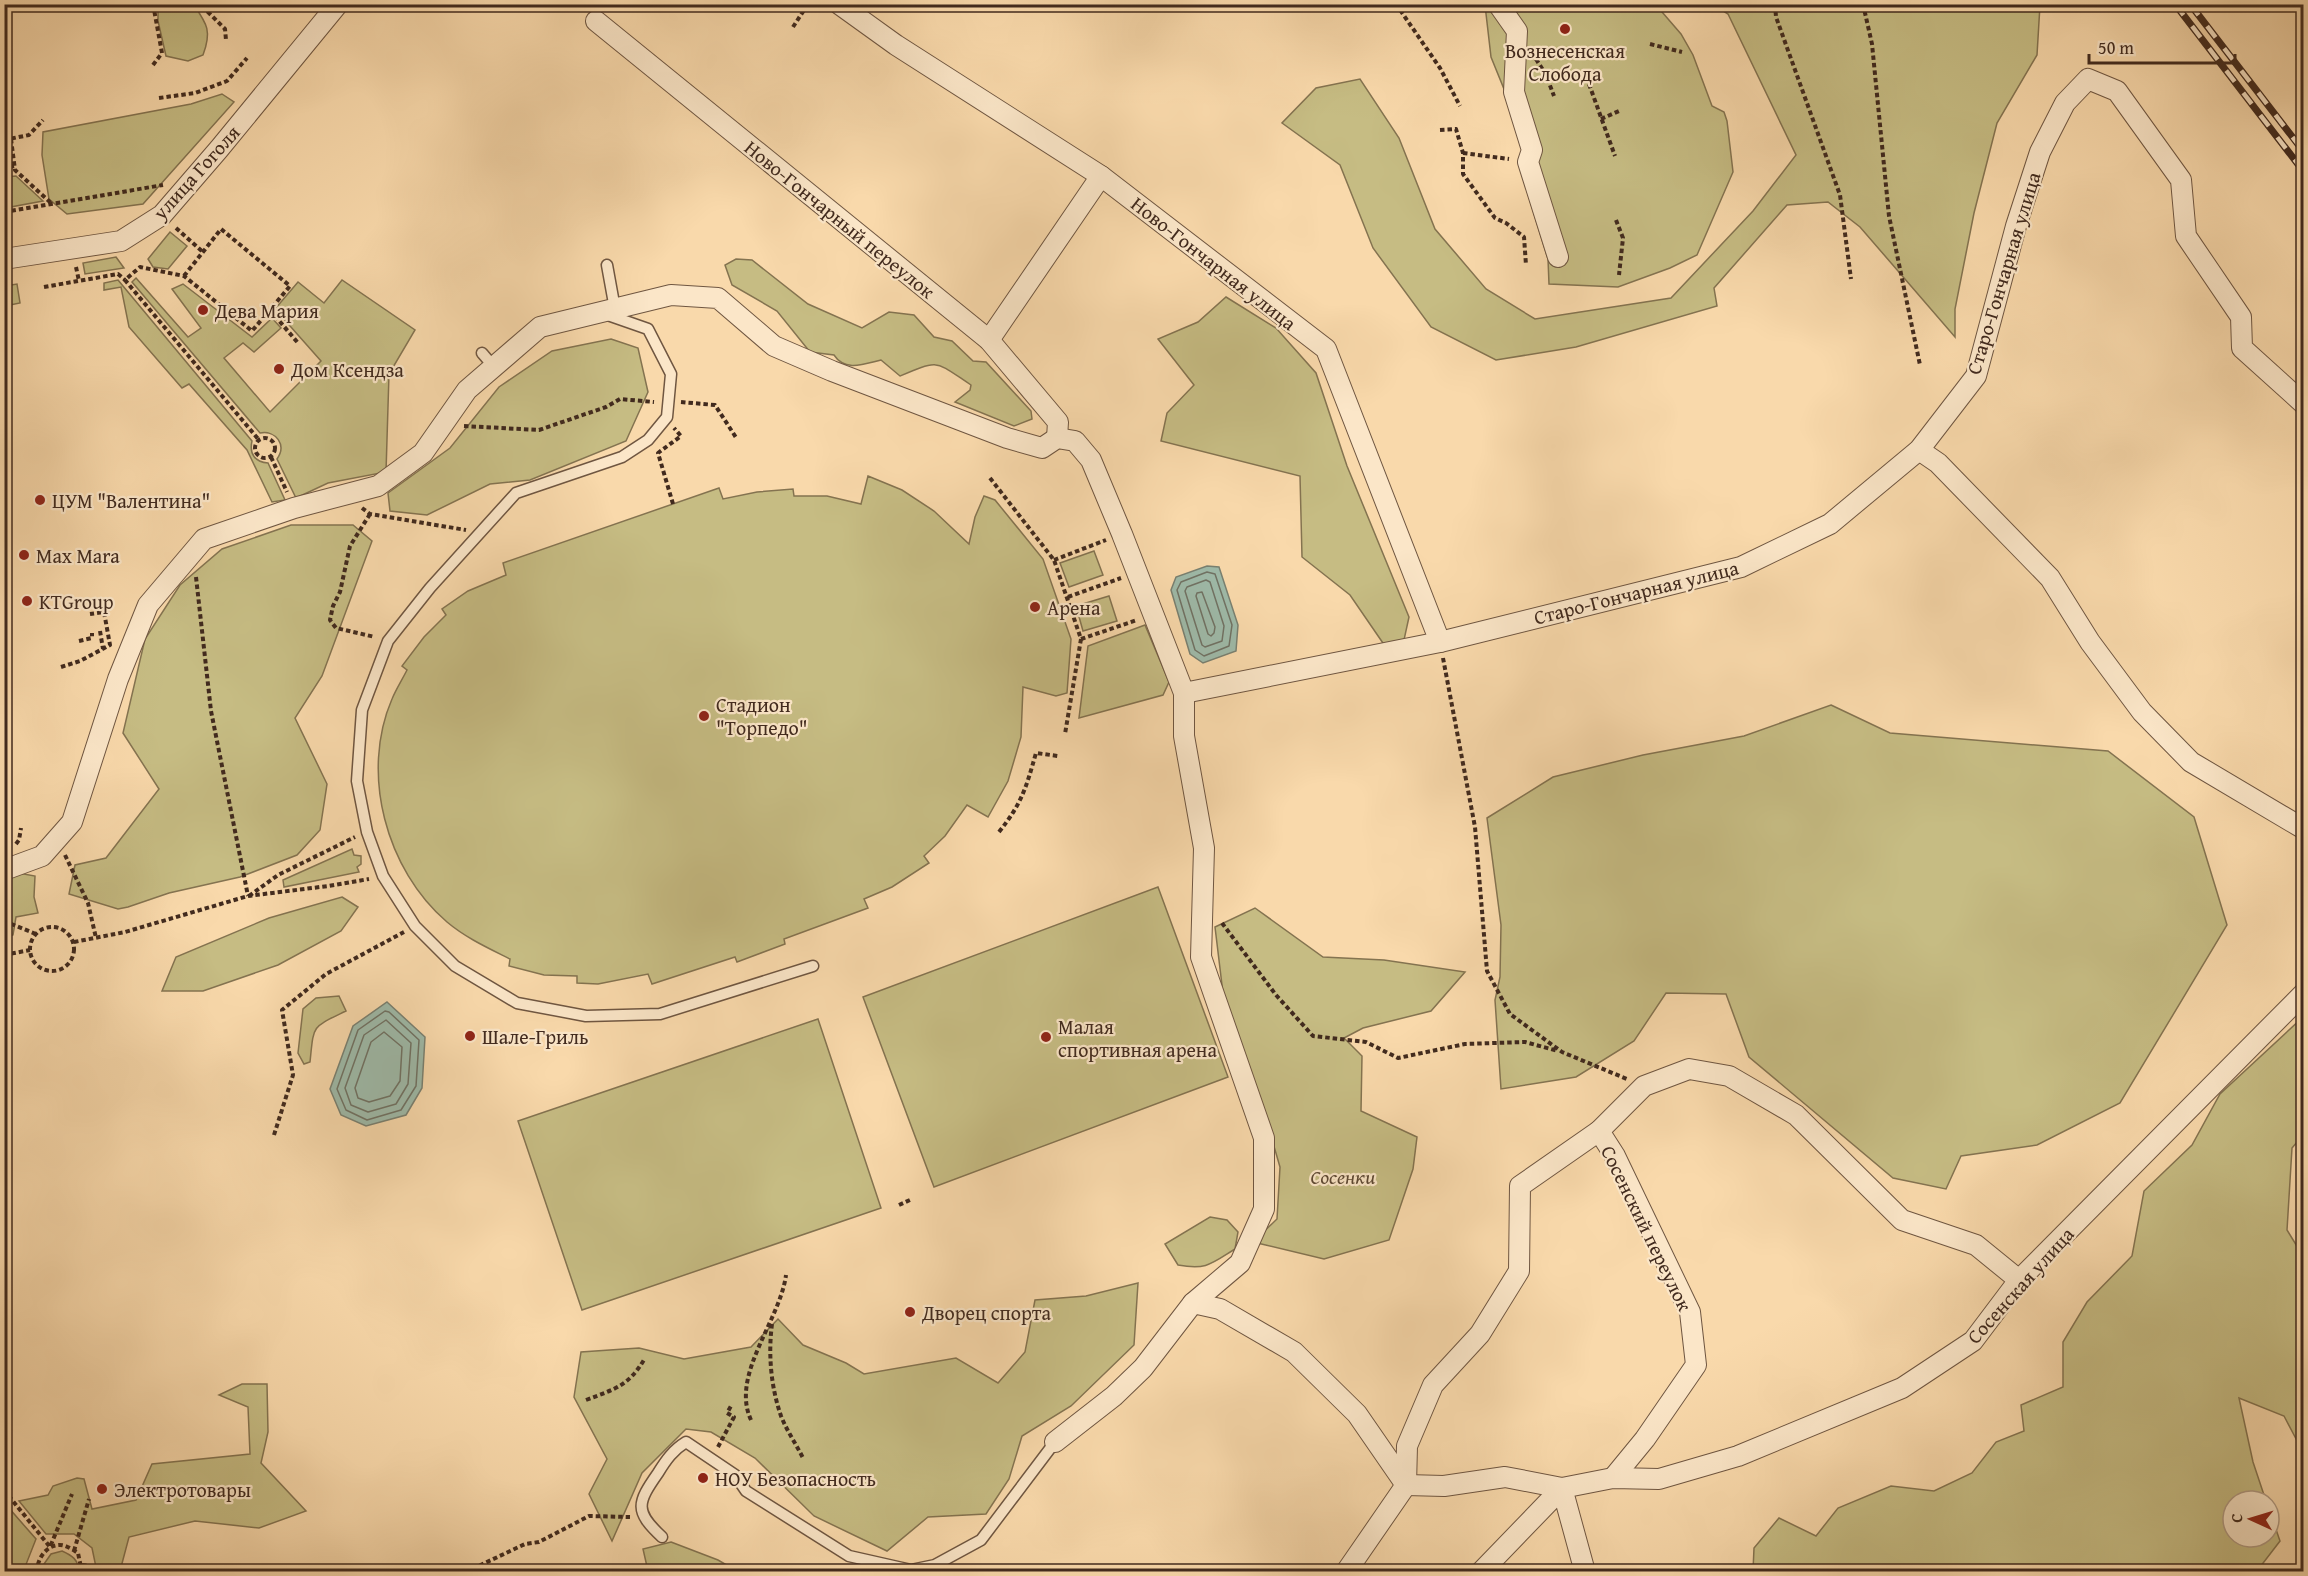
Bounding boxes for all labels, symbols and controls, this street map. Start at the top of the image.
marker: Вознесенская Слобода [1558,22,1572,36]
scale bar [2089,27,2234,65]
text: 50 m [2098,34,2134,61]
place label: Вознесенская Слобода [1505,36,1625,88]
street label: улица Гоголя [145,118,246,226]
street label: Ново-Гончарный переулок [739,133,942,305]
street label: Старо-Гончарная улица [1958,168,2048,378]
street label: Ново-Гончарная улица [1125,189,1303,337]
place label: Дева Мария [214,296,319,325]
marker: Дева Мария [196,303,210,317]
place label: Дом Ксендза [290,355,404,384]
marker: Дом Ксендза [272,362,286,376]
place label: ЦУМ "Валентина" [52,486,210,515]
marker: ЦУМ "Валентина" [33,493,47,507]
place label: Max Mara [36,541,120,570]
marker: Max Mara [17,548,31,562]
street label: Старо-Гончарная улица [1531,552,1742,631]
place label: KTGroup [39,587,114,616]
place label: Арена [1047,593,1101,622]
marker: KTGroup [20,594,34,608]
marker: Арена [1028,600,1042,614]
place label: Стадион "Торпедо" [716,690,808,742]
marker: Стадион "Торпедо" [697,709,711,723]
place label: Малая спортивная арена [1058,1012,1217,1064]
place label: Шале-Гриль [482,1022,588,1051]
marker: Шале-Гриль [463,1029,477,1043]
marker: Малая спортивная арена [1039,1030,1053,1044]
street label: Сосенский переулок [1594,1140,1700,1316]
park label: Сосенки [1311,1162,1375,1191]
street label: Сосенская улица [1960,1220,2081,1350]
place label: Дворец спорта [921,1298,1052,1327]
marker: Дворец спорта [903,1305,917,1319]
place label: НОУ Безопасность [715,1464,876,1493]
marker: НОУ Безопасность [696,1471,710,1485]
place label: Электротовары [114,1475,251,1504]
marker: Электротовары [95,1482,109,1496]
north arrow [2221,1489,2281,1549]
text: С [2224,1513,2248,1523]

